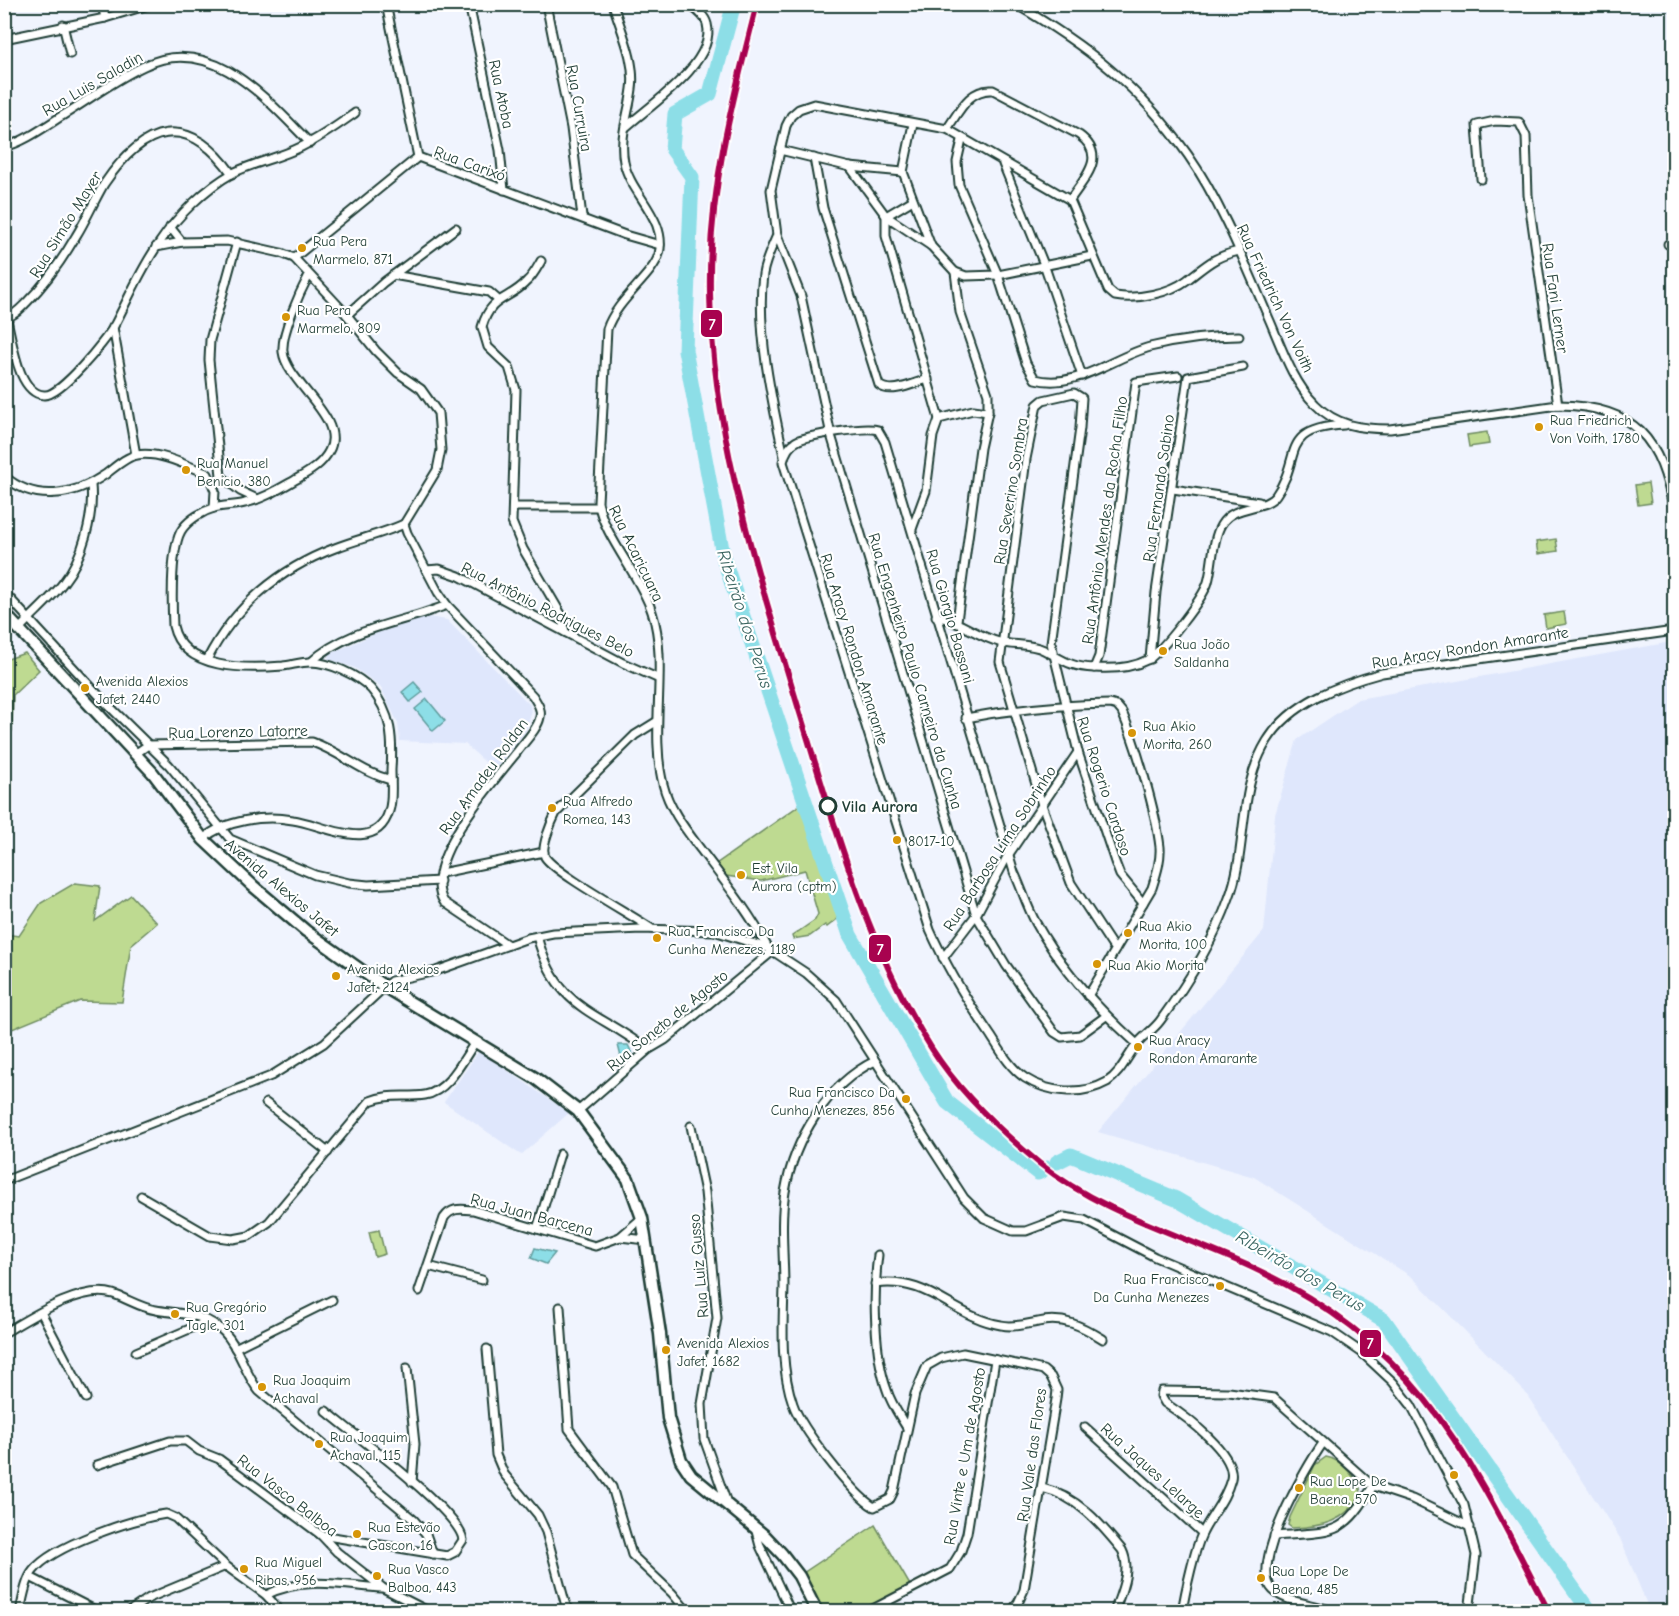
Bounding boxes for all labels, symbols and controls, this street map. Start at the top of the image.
street label: Rua Luis Saladin [39,48,146,120]
street label: Rua Atoba [485,58,517,130]
street label: Rua Curruira [562,63,596,153]
street label: Rua Carixó [431,143,508,185]
street label: Rua Simão Mayer [26,167,106,281]
street label: Rua Friedrich Von Voith [1233,221,1317,376]
place label: Rua Pera Marmelo, 871 [313,233,393,268]
marker: Rua Pera Marmelo, 871 [296,242,308,254]
street label: Rua Fani Lerner [1538,242,1572,355]
place label: Rua Pera Marmelo, 809 [297,302,381,337]
line badge: 7 [700,309,723,338]
marker: Rua Pera Marmelo, 809 [280,311,292,323]
text: 7 [708,316,716,334]
street label: Rua Antônio Mendes da Rocha Filho [1079,395,1131,645]
place label: Rua Friedrich Von Voith, 1780 [1550,412,1640,447]
street label: Rua Fernando Sabino [1140,413,1178,563]
street label: Rua Severino Sombra [990,416,1031,566]
marker: Rua Friedrich Von Voith, 1780 [1533,421,1545,433]
place label: Rua Manuel Benicio, 380 [197,455,271,490]
marker: Rua Manuel Benicio, 380 [180,464,192,476]
street label: Rua Acaricuara [605,502,667,605]
street label: Rua Engenheiro Paulo Carneiro da Cunha [864,531,966,812]
water label: Ribeirão dos Perus [712,547,777,692]
street label: Rua Giorgio Bassani [922,547,978,685]
street label: Rua Aracy Rondon Amarante [816,552,892,747]
street label: Rua Antônio Rodrigues Belo [458,558,637,661]
street label: Rua Aracy Rondon Amarante [1370,624,1570,672]
place label: Rua João Saldanha [1174,636,1230,671]
marker: Rua João Saldanha [1157,645,1169,657]
place label: Avenida Alexios Jafet, 2440 [96,673,188,708]
marker: Avenida Alexios Jafet, 2440 [79,682,91,694]
street label: Rua Rogerio Cardoso [1073,714,1135,858]
street label: Rua Amadeu Roldan [436,715,532,838]
place label: Rua Akio Morita, 260 [1143,718,1212,753]
street label: Rua Lorenzo Latorre [168,722,308,742]
marker: Rua Akio Morita, 260 [1126,727,1138,739]
street label: Rua Barbosa Lima Sobrinho [940,763,1060,934]
place label: Rua Alfredo Romea, 143 [563,793,633,828]
marker: Vila Aurora [819,797,837,815]
place label: Vila Aurora [842,798,918,816]
marker: Rua Alfredo Romea, 143 [546,802,558,814]
place label: 8017-10 [908,833,954,850]
marker: 8017-10 [891,834,903,846]
street label: Avenida Alexios Jafet [221,835,342,941]
place label: Est. Vila Aurora (cptm) [752,860,837,895]
marker: Est. Vila Aurora (cptm) [735,869,747,881]
place label: Rua Akio Morita, 100 [1139,918,1207,953]
place label: Rua Francisco Da Cunha Menezes, 1189 [668,923,796,958]
marker: Rua Akio Morita, 100 [1122,927,1134,939]
marker: Rua Francisco Da Cunha Menezes, 1189 [651,932,663,944]
line badge: 7 [868,934,892,963]
text: 7 [876,941,884,959]
place label: Rua Akio Morita [1108,957,1204,974]
marker: Rua Akio Morita [1091,958,1103,970]
place label: Avenida Alexios Jafet, 2124 [347,961,439,996]
street label: Rua Soneto de Agosto [603,966,732,1075]
marker: Avenida Alexios Jafet, 2124 [330,970,342,982]
place label: Rua Aracy Rondon Amarante [1149,1032,1257,1067]
marker: Rua Aracy Rondon Amarante [1132,1041,1144,1053]
place label: Rua Francisco Da Cunha Menezes, 856 [771,1084,895,1119]
marker: Rua Francisco Da Cunha Menezes, 856 [900,1093,912,1105]
street label: Rua Juan Barcena [468,1190,595,1240]
street label: Rua Luiz Gusso [685,1213,713,1319]
water label: Ribeirão dos Perus [1232,1226,1368,1317]
place label: Rua Francisco Da Cunha Menezes [1093,1271,1209,1306]
marker: Rua Francisco Da Cunha Menezes [1214,1280,1226,1292]
place label: Rua Gregório Tagle, 301 [186,1299,267,1334]
marker: Rua Gregório Tagle, 301 [169,1308,181,1320]
line badge: 7 [1359,1329,1382,1358]
place label: Avenida Alexios Jafet, 1682 [677,1335,769,1370]
text: 7 [1366,1335,1374,1353]
marker: Avenida Alexios Jafet, 1682 [660,1344,672,1356]
street label: Rua Vinte e Um de Agosto [940,1366,989,1546]
place label: Rua Joaquim Achaval [273,1372,351,1407]
marker: Rua Joaquim Achaval [256,1381,268,1393]
street label: Rua Vale das Flores [1014,1387,1050,1523]
street label: Rua Jaques Lelarge [1097,1419,1208,1522]
place label: Rua Joaquim Achaval, 115 [330,1429,408,1464]
marker: Rua Joaquim Achaval, 115 [313,1438,325,1450]
street label: Rua Vasco Balboa [234,1451,341,1541]
unlabelled marker [1448,1469,1460,1481]
place label: Rua Lope De Baena, 570 [1310,1473,1387,1508]
marker: Rua Lope De Baena, 570 [1293,1482,1305,1494]
place label: Rua Estevão Gascon, 16 [368,1519,440,1554]
marker: Rua Estevão Gascon, 16 [351,1528,363,1540]
place label: Rua Miguel Ribas, 956 [255,1554,322,1589]
place label: Rua Vasco Balboa, 443 [388,1561,457,1596]
marker: Rua Miguel Ribas, 956 [238,1563,250,1575]
place label: Rua Lope De Baena, 485 [1272,1563,1349,1598]
marker: Rua Vasco Balboa, 443 [371,1570,383,1582]
marker: Rua Lope De Baena, 485 [1255,1572,1267,1584]

